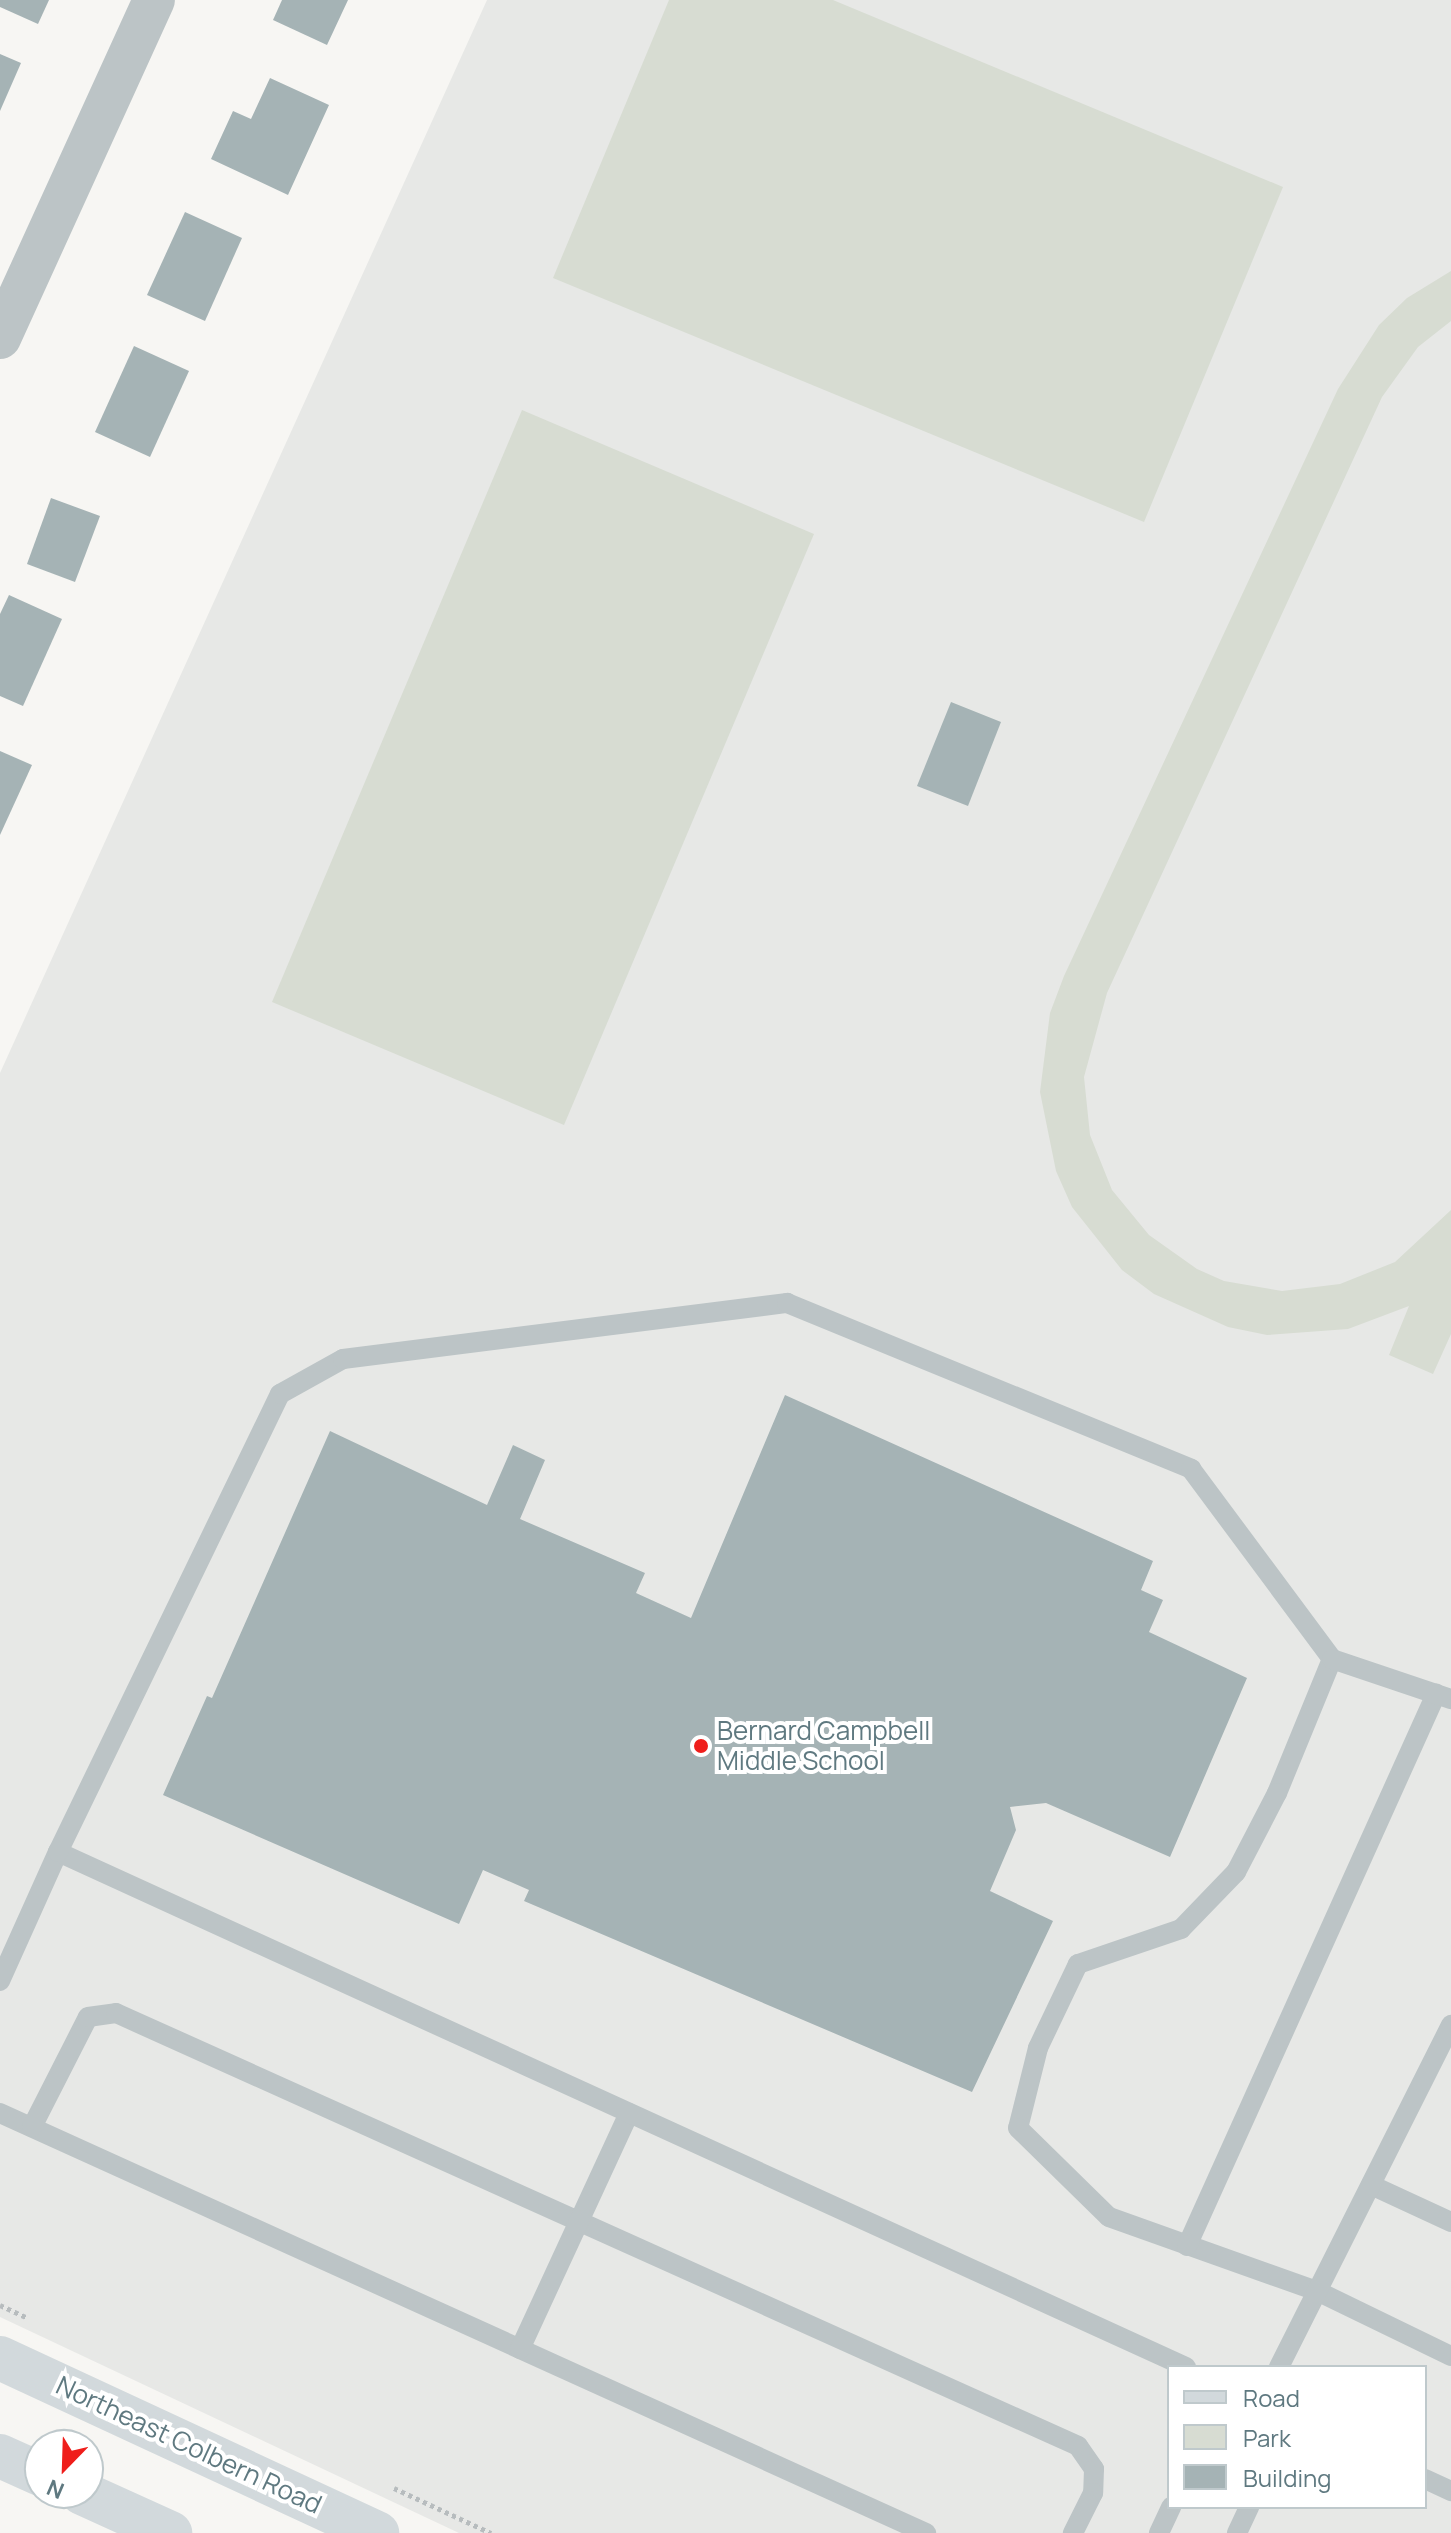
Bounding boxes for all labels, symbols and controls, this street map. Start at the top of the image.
place label: Bernard Campbell Middle School [717,1715,930,1776]
marker: Bernard Campbell Middle School [692,1737,710,1755]
legend [1167,2365,1427,2509]
street label: Northeast Colbern Road [51,2370,327,2520]
text: Road [1243,2381,1300,2414]
text: Park [1243,2421,1291,2454]
north arrow [24,2429,104,2509]
text: Building [1243,2461,1331,2494]

